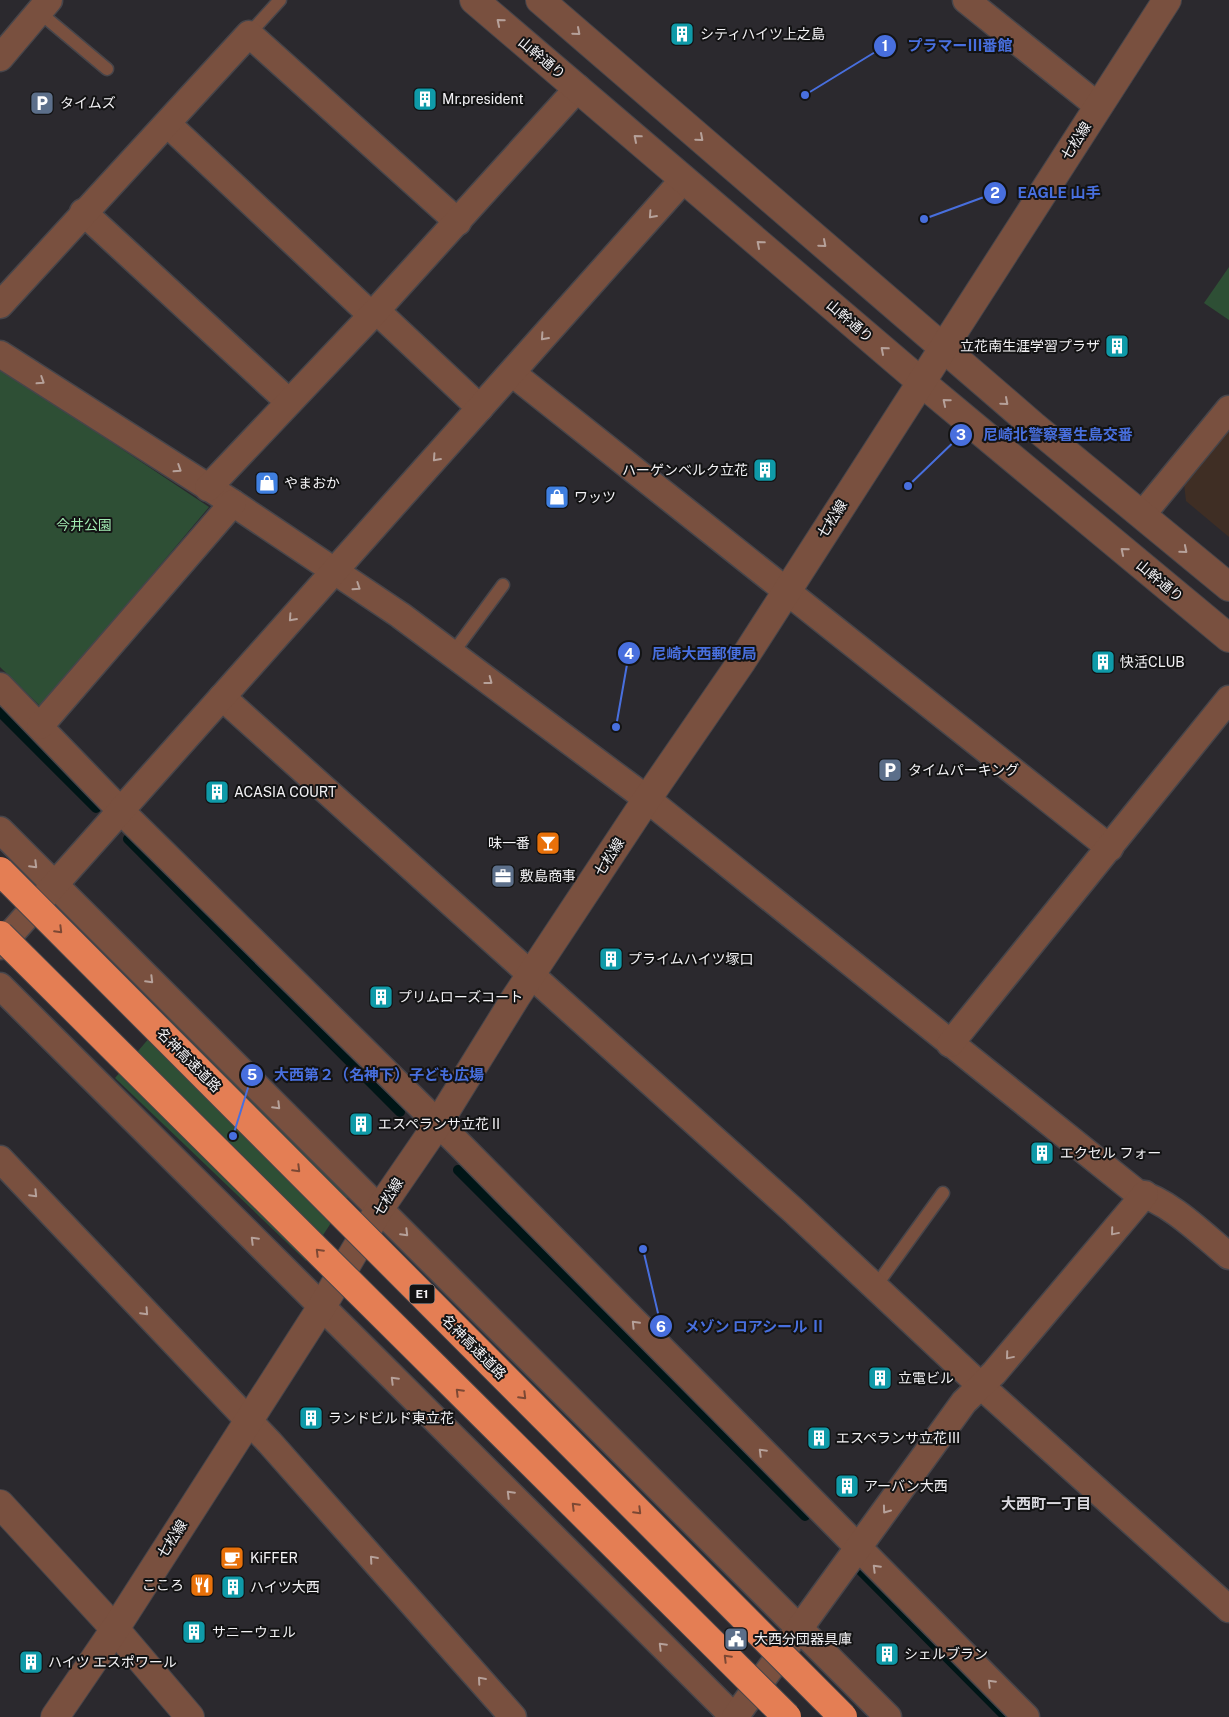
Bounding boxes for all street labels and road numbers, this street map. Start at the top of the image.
street label: 山幹通り [515,34,569,82]
street label: 七松線 [1058,119,1094,163]
street label: 山幹通り [824,297,876,345]
street label: 七松線 [814,497,850,541]
street label: 山幹通り [1133,557,1187,605]
street label: 七松線 [591,835,627,879]
street label: 名神高速道路 [154,1025,224,1095]
street label: 七松線 [370,1175,406,1219]
road number: E1 [410,1285,434,1304]
street label: 名神高速道路 [439,1312,509,1382]
street label: 七松線 [154,1517,190,1561]

